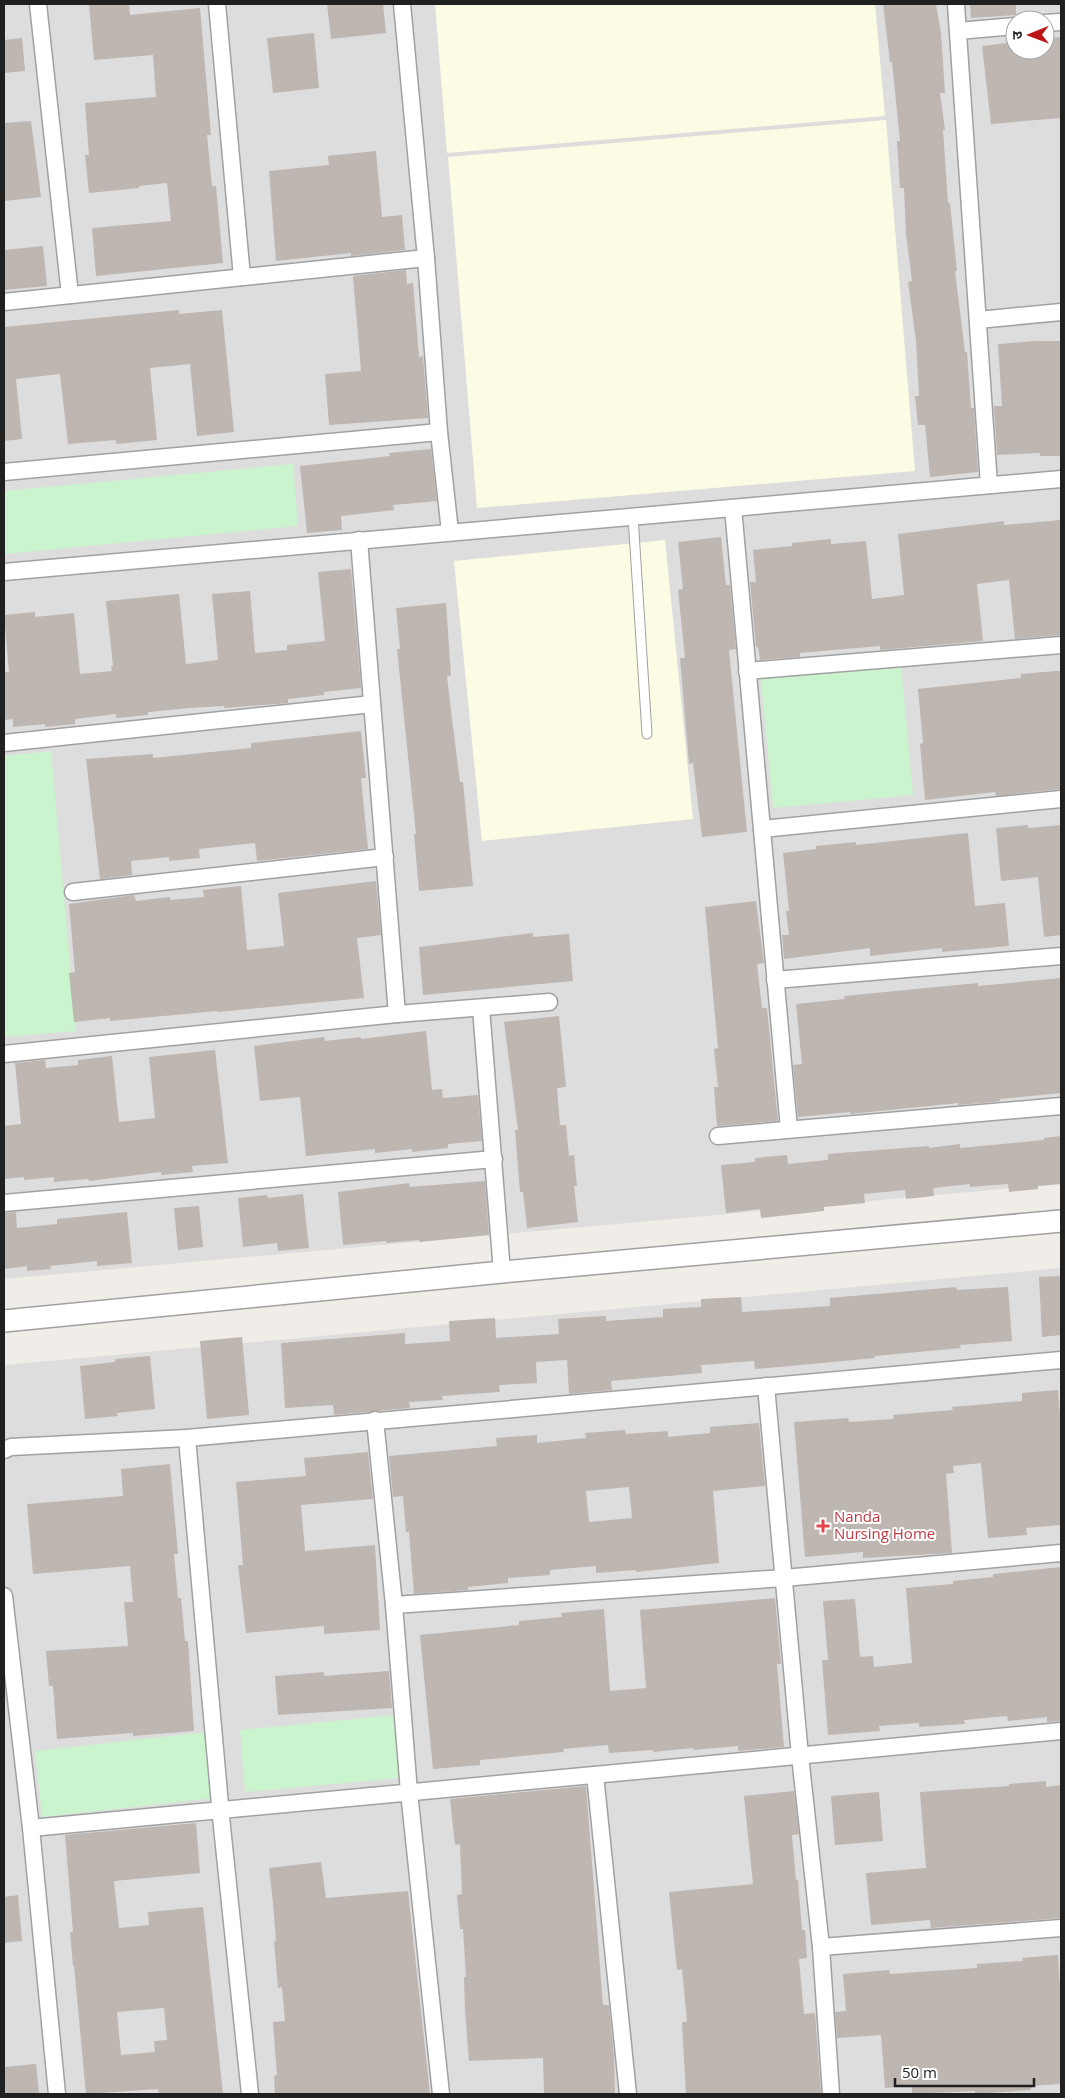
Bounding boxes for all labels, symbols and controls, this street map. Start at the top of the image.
north arrow [1005,10,1055,60]
text: उ [1007,30,1026,40]
place label: Nanda Nursing Home [834,1506,935,1543]
marker: Nanda Nursing Home [816,1519,830,1533]
scale bar [895,2056,1034,2088]
text: 50 m [902,2062,937,2082]

